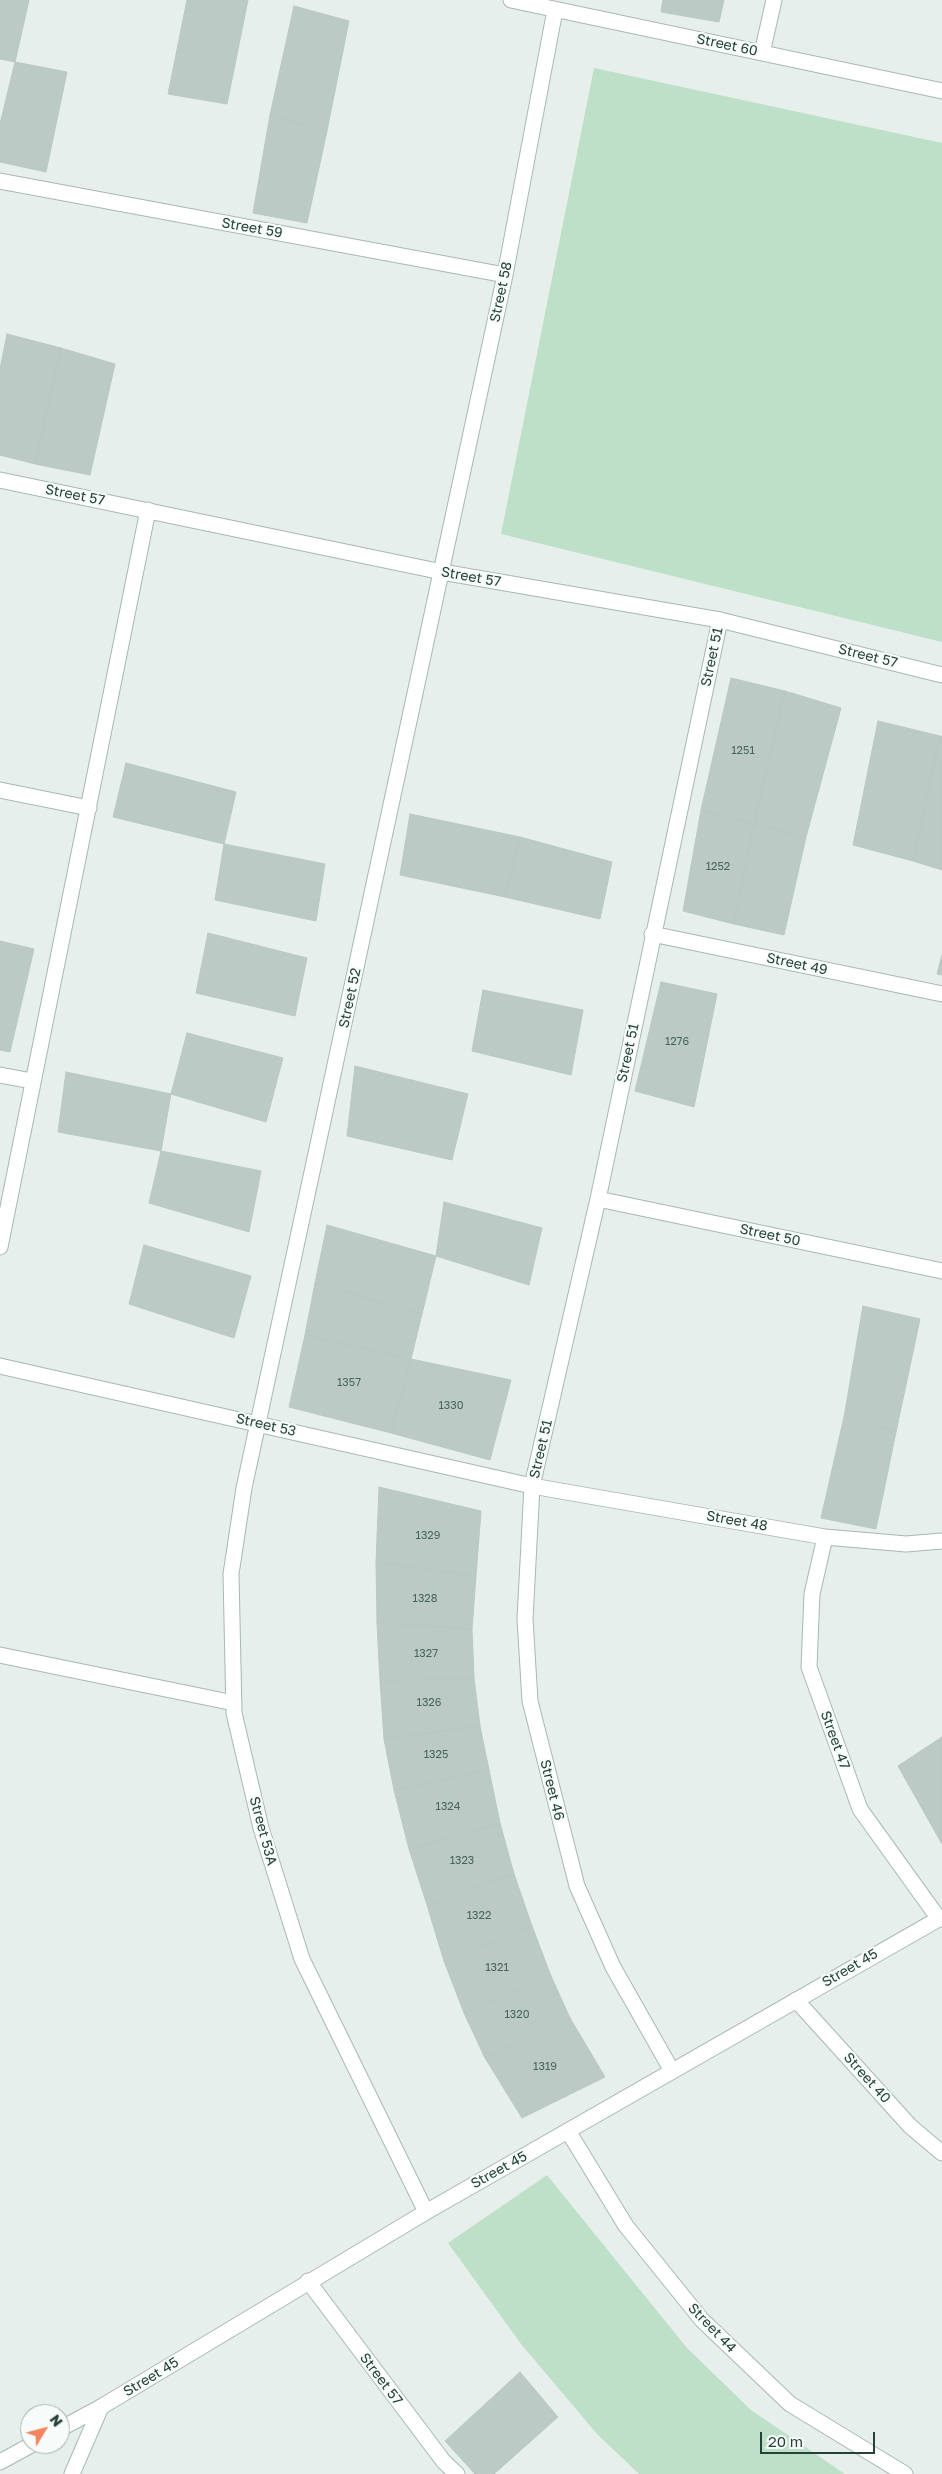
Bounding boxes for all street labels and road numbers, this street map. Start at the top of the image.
street label: Street 60 [695,30,759,60]
street label: Street 59 [220,214,284,242]
street label: Street 58 [486,260,516,324]
street label: Street 57 [44,481,106,509]
street label: Street 57 [440,563,502,591]
street label: Street 51 [698,626,726,688]
street label: Street 57 [837,641,899,671]
street label: Street 49 [765,949,829,979]
street label: Street 52 [335,966,365,1030]
street label: Street 51 [614,1022,642,1084]
street label: Street 50 [738,1220,802,1250]
street label: Street 53 [234,1410,298,1440]
street label: Street 51 [526,1418,556,1480]
street label: Street 48 [705,1507,769,1535]
street label: Street 47 [817,1709,853,1771]
street label: Street 46 [536,1758,568,1822]
street label: Street 53A [246,1795,280,1867]
street label: Street 45 [819,1945,881,1991]
street label: Street 40 [840,2049,894,2107]
street label: Street 45 [468,2148,530,2192]
street label: Street 44 [684,2300,740,2356]
street label: Street 57 [356,2350,406,2408]
street label: Street 45 [120,2354,182,2400]

